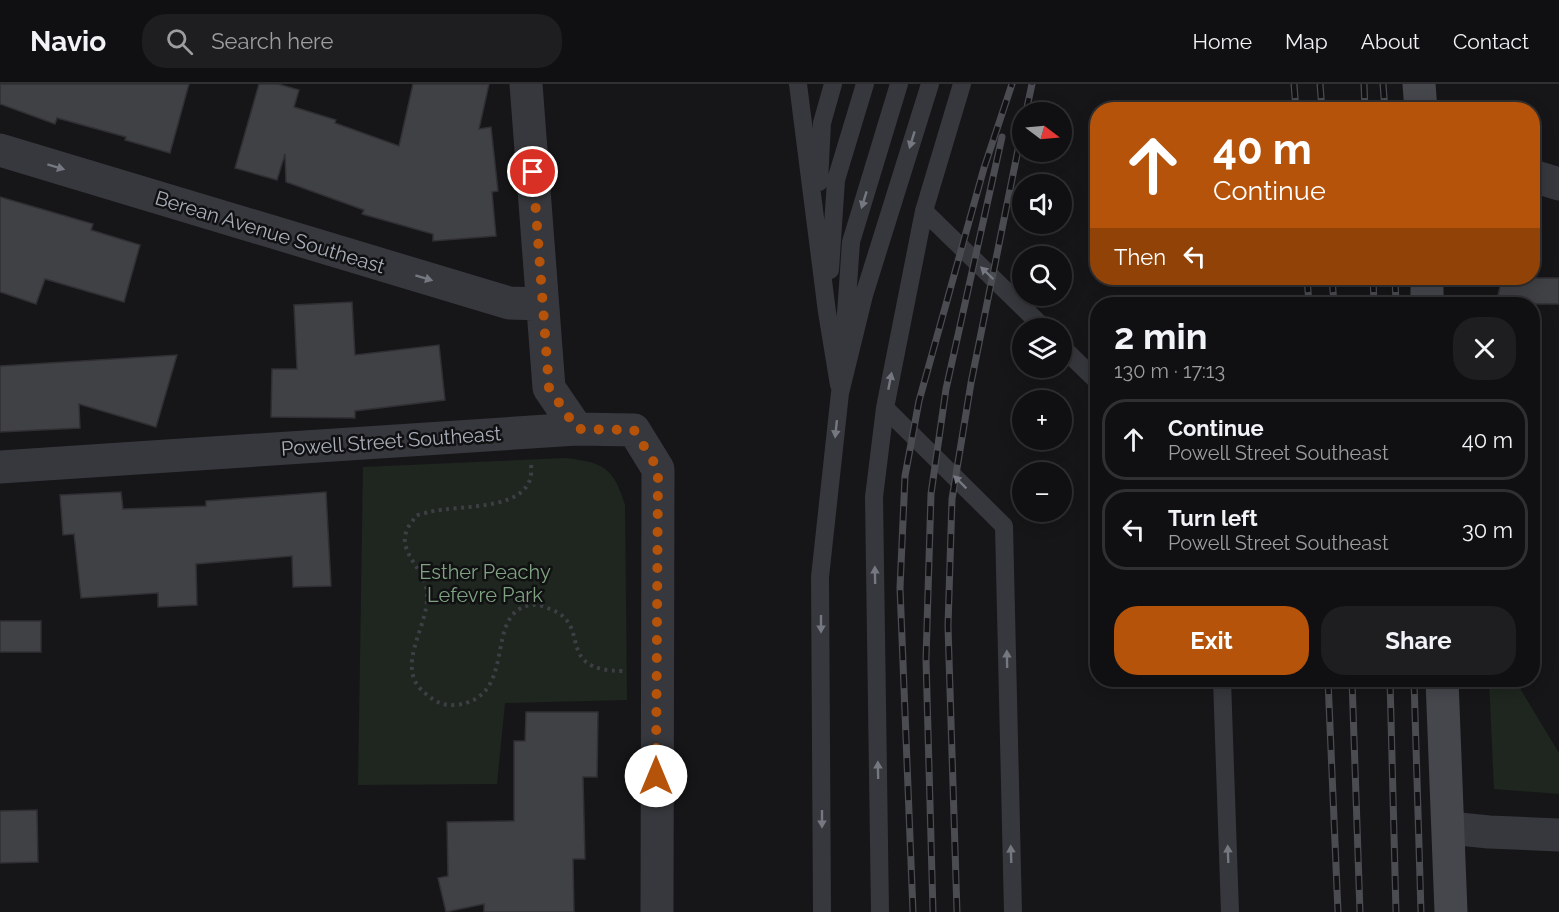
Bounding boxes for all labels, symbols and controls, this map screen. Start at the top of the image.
search box [142,14,562,68]
text: Navio [30,25,106,58]
icon: search [163,25,196,58]
text: Search here [211,28,333,54]
text: Home [1193,29,1252,54]
text: Map [1285,29,1328,54]
text: About [1361,29,1420,54]
text: Contact [1453,29,1529,54]
north arrow [1012,102,1072,162]
map controls [1012,102,1072,522]
text: 40 m [1213,125,1312,174]
icon: ahead [1114,126,1192,204]
one-way arrow [907,131,917,149]
pin [507,146,558,197]
icon: arrive [516,155,549,188]
one-way arrow [47,163,65,172]
button: sound [1012,174,1072,234]
text: Continue [1213,175,1326,206]
street label: Berean Avenue Southeast [152,186,388,279]
one-way arrow [859,191,868,209]
icon: left [1178,240,1211,273]
text: Then [1114,244,1166,270]
button: search [1012,246,1072,306]
one-way arrow [981,266,995,280]
one-way arrow [415,274,433,283]
text: 2 min [1114,315,1207,357]
button: close [1453,317,1516,380]
button: layers [1012,318,1072,378]
text: 130 m · 17:13 [1114,359,1225,383]
one-way arrow [886,371,895,390]
button: + [1012,390,1072,450]
text: Continue [1168,415,1264,441]
one-way arrow [831,420,841,439]
street label: Powell Street Southeast [280,421,502,461]
icon: ahead [1117,423,1150,456]
text: 40 m [1462,427,1513,453]
text: Powell Street Southeast [1168,441,1389,465]
button: − [1012,462,1072,522]
one-way arrow [953,476,967,490]
text: Turn left [1168,505,1258,531]
icon: left [1117,513,1150,546]
text: 30 m [1462,517,1513,543]
text: Powell Street Southeast [1168,531,1389,555]
park label: Esther Peachy Lefevre Park [419,560,551,607]
one-way arrow [870,565,880,584]
button: Exit [1114,606,1309,675]
button: Share [1321,606,1516,675]
one-way arrow [816,614,826,633]
one-way arrow [1002,649,1011,668]
position arrow [624,744,688,808]
one-way arrow [873,760,882,779]
one-way arrow [817,809,827,828]
one-way arrow [1007,844,1016,863]
one-way arrow [1223,844,1233,863]

